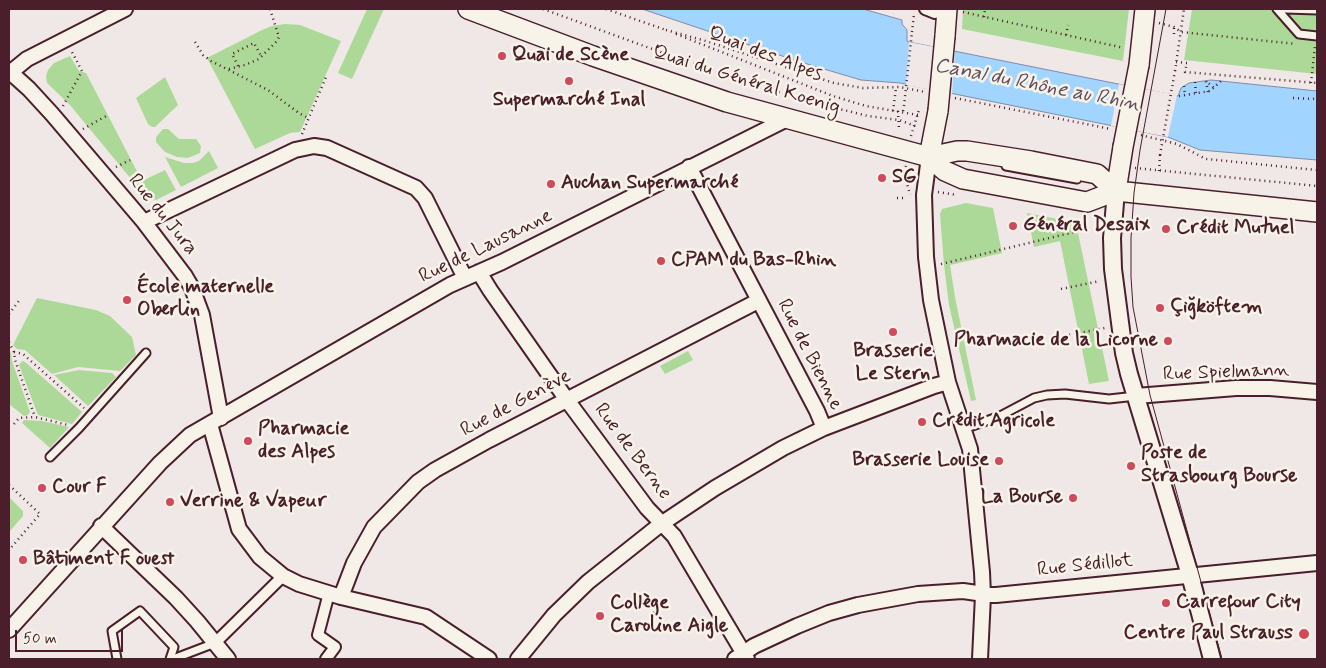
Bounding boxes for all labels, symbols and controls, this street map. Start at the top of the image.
street label: Quai des Alpes [704,22,826,88]
street label: Quai du Général Koenig [649,41,843,121]
place label: Quai de Scène [512,44,629,68]
marker: Quai de Scène [496,50,508,62]
water label: Canal du Rhône au Rhin [932,54,1142,118]
marker: Supermarché Inal [563,75,575,87]
place label: Supermarché Inal [493,89,645,113]
place label: SG [892,166,916,190]
street label: Rue du Jura [122,170,202,260]
place label: Auchan Supermarché [561,172,738,196]
marker: SG [876,172,888,184]
marker: Auchan Supermarché [545,178,557,190]
street label: Rue de Lausanne [415,204,557,290]
place label: Général Desaix [1023,214,1150,238]
place label: Crédit Mutuel [1176,217,1295,241]
marker: Général Desaix [1007,220,1019,232]
marker: Crédit Mutuel [1160,223,1172,235]
place label: CPAM du Bas-Rhin [671,249,836,273]
marker: CPAM du Bas-Rhin [655,255,667,267]
place label: École maternelle Oberlin [137,276,274,323]
marker: École maternelle Oberlin [121,294,133,306]
street label: Rue de Bienne [771,295,847,415]
place label: Çiğköftem [1170,296,1262,320]
marker: Çiğköftem [1154,302,1166,314]
marker: Brasserie Le Stern [887,326,899,338]
place label: Pharmacie de la Licorne [954,329,1158,353]
marker: Pharmacie de la Licorne [1162,335,1174,347]
place label: Brasserie Le Stern [853,340,933,387]
street label: Rue Spielmann [1162,359,1290,387]
street label: Rue de Genève [457,365,575,443]
street label: Rue de Berne [588,399,676,505]
place label: Crédit Agricole [932,410,1055,434]
marker: Crédit Agricole [916,416,928,428]
place label: Pharmacie des Alpes [258,418,349,465]
marker: Pharmacie des Alpes [242,435,254,447]
place label: Poste de Strasbourg Bourse [1141,442,1297,489]
place label: Brasserie Louise [852,449,989,473]
marker: Brasserie Louise [993,455,1005,467]
marker: Poste de Strasbourg Bourse [1125,460,1137,472]
place label: Cour F [52,476,107,500]
marker: Cour F [36,482,48,494]
place label: La Bourse [981,486,1063,510]
place label: Verrine & Vapeur [180,490,327,514]
marker: La Bourse [1067,492,1079,504]
marker: Verrine & Vapeur [164,496,176,508]
place label: Bâtiment F ouest [33,548,174,572]
street label: Rue Sédillot [1036,549,1134,583]
marker: Bâtiment F ouest [17,554,29,566]
place label: Carrefour City [1176,591,1301,615]
place label: Collège Caroline Aigle [610,592,728,639]
marker: Carrefour City [1160,597,1172,609]
marker: Collège Caroline Aigle [594,610,606,622]
scale bar [18,620,125,652]
place label: Centre Paul Strauss [1124,622,1293,646]
marker: Centre Paul Strauss [1297,627,1311,641]
text: 50 m [23,629,57,649]

